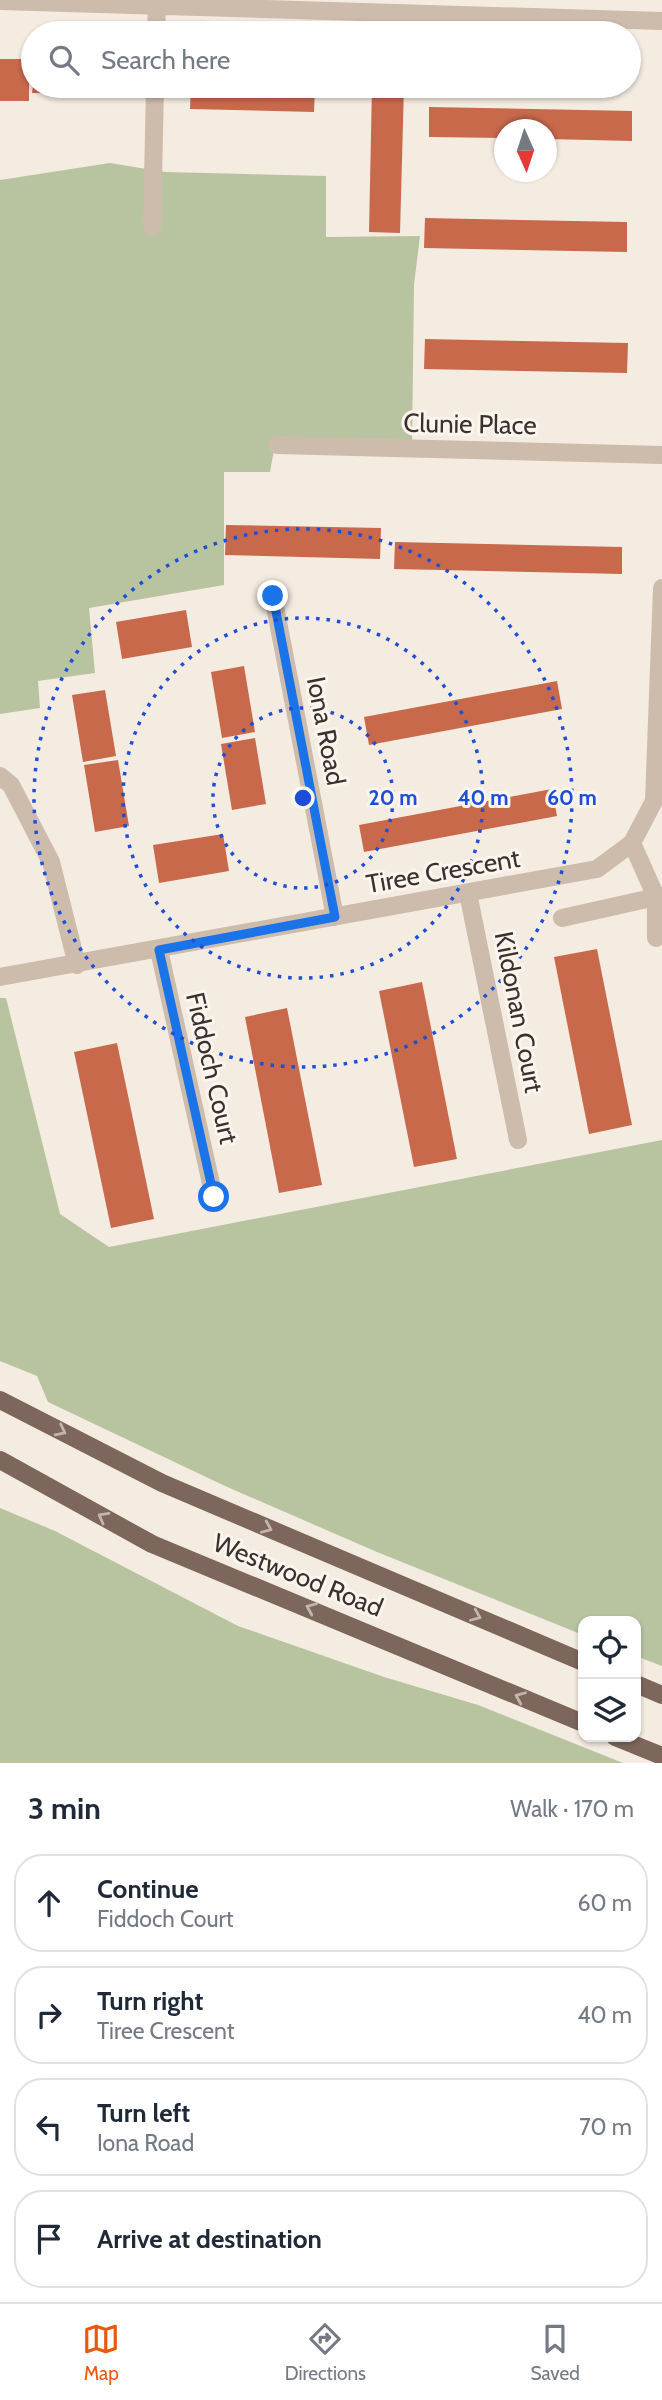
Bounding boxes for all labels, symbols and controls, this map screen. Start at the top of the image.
search box [21,21,641,98]
icon: search [45,41,83,79]
text: Search here [101,44,230,76]
north arrow [494,119,557,182]
street label: Clunie Place [403,407,537,441]
route end [257,580,288,611]
street label: Iona Road [300,674,352,788]
text: 20 m [369,785,417,810]
text: 40 m [458,785,508,810]
text: 60 m [547,785,597,810]
centre of rings [291,786,315,810]
street label: Tiree Crescent [364,842,522,900]
street label: Kildonan Court [488,929,550,1096]
street label: Fiddoch Court [179,989,245,1147]
route start [198,1181,229,1212]
one-way arrow [54,1423,66,1437]
one-way arrow [98,1511,110,1525]
one-way arrow [260,1519,272,1533]
street label: Westwood Road [208,1526,388,1624]
one-way arrow [306,1602,318,1616]
one-way arrow [470,1608,482,1622]
map controls [578,1616,641,1742]
button: locate [578,1616,641,1679]
button: layers [578,1679,641,1742]
one-way arrow [515,1691,527,1705]
text: 3 min [28,1790,101,1827]
text: Walk · 170 m [510,1795,634,1823]
text: Continue [97,1873,199,1905]
icon: ahead [30,1884,68,1922]
text: 60 m [578,1889,632,1917]
text: Fiddoch Court [97,1905,234,1933]
text: Turn right [97,1985,203,2017]
icon: right [30,1996,68,2034]
text: 40 m [577,2001,632,2029]
text: Tiree Crescent [97,2017,234,2045]
text: Turn left [97,2097,190,2129]
icon: left [30,2108,68,2146]
text: 70 m [579,2113,632,2141]
text: Iona Road [97,2129,194,2157]
icon: arrive [30,2220,68,2258]
text: Arrive at destination [97,2223,322,2255]
tab: Map [82,2320,120,2385]
tab: Directions [285,2320,366,2385]
tab: Saved [530,2320,580,2385]

